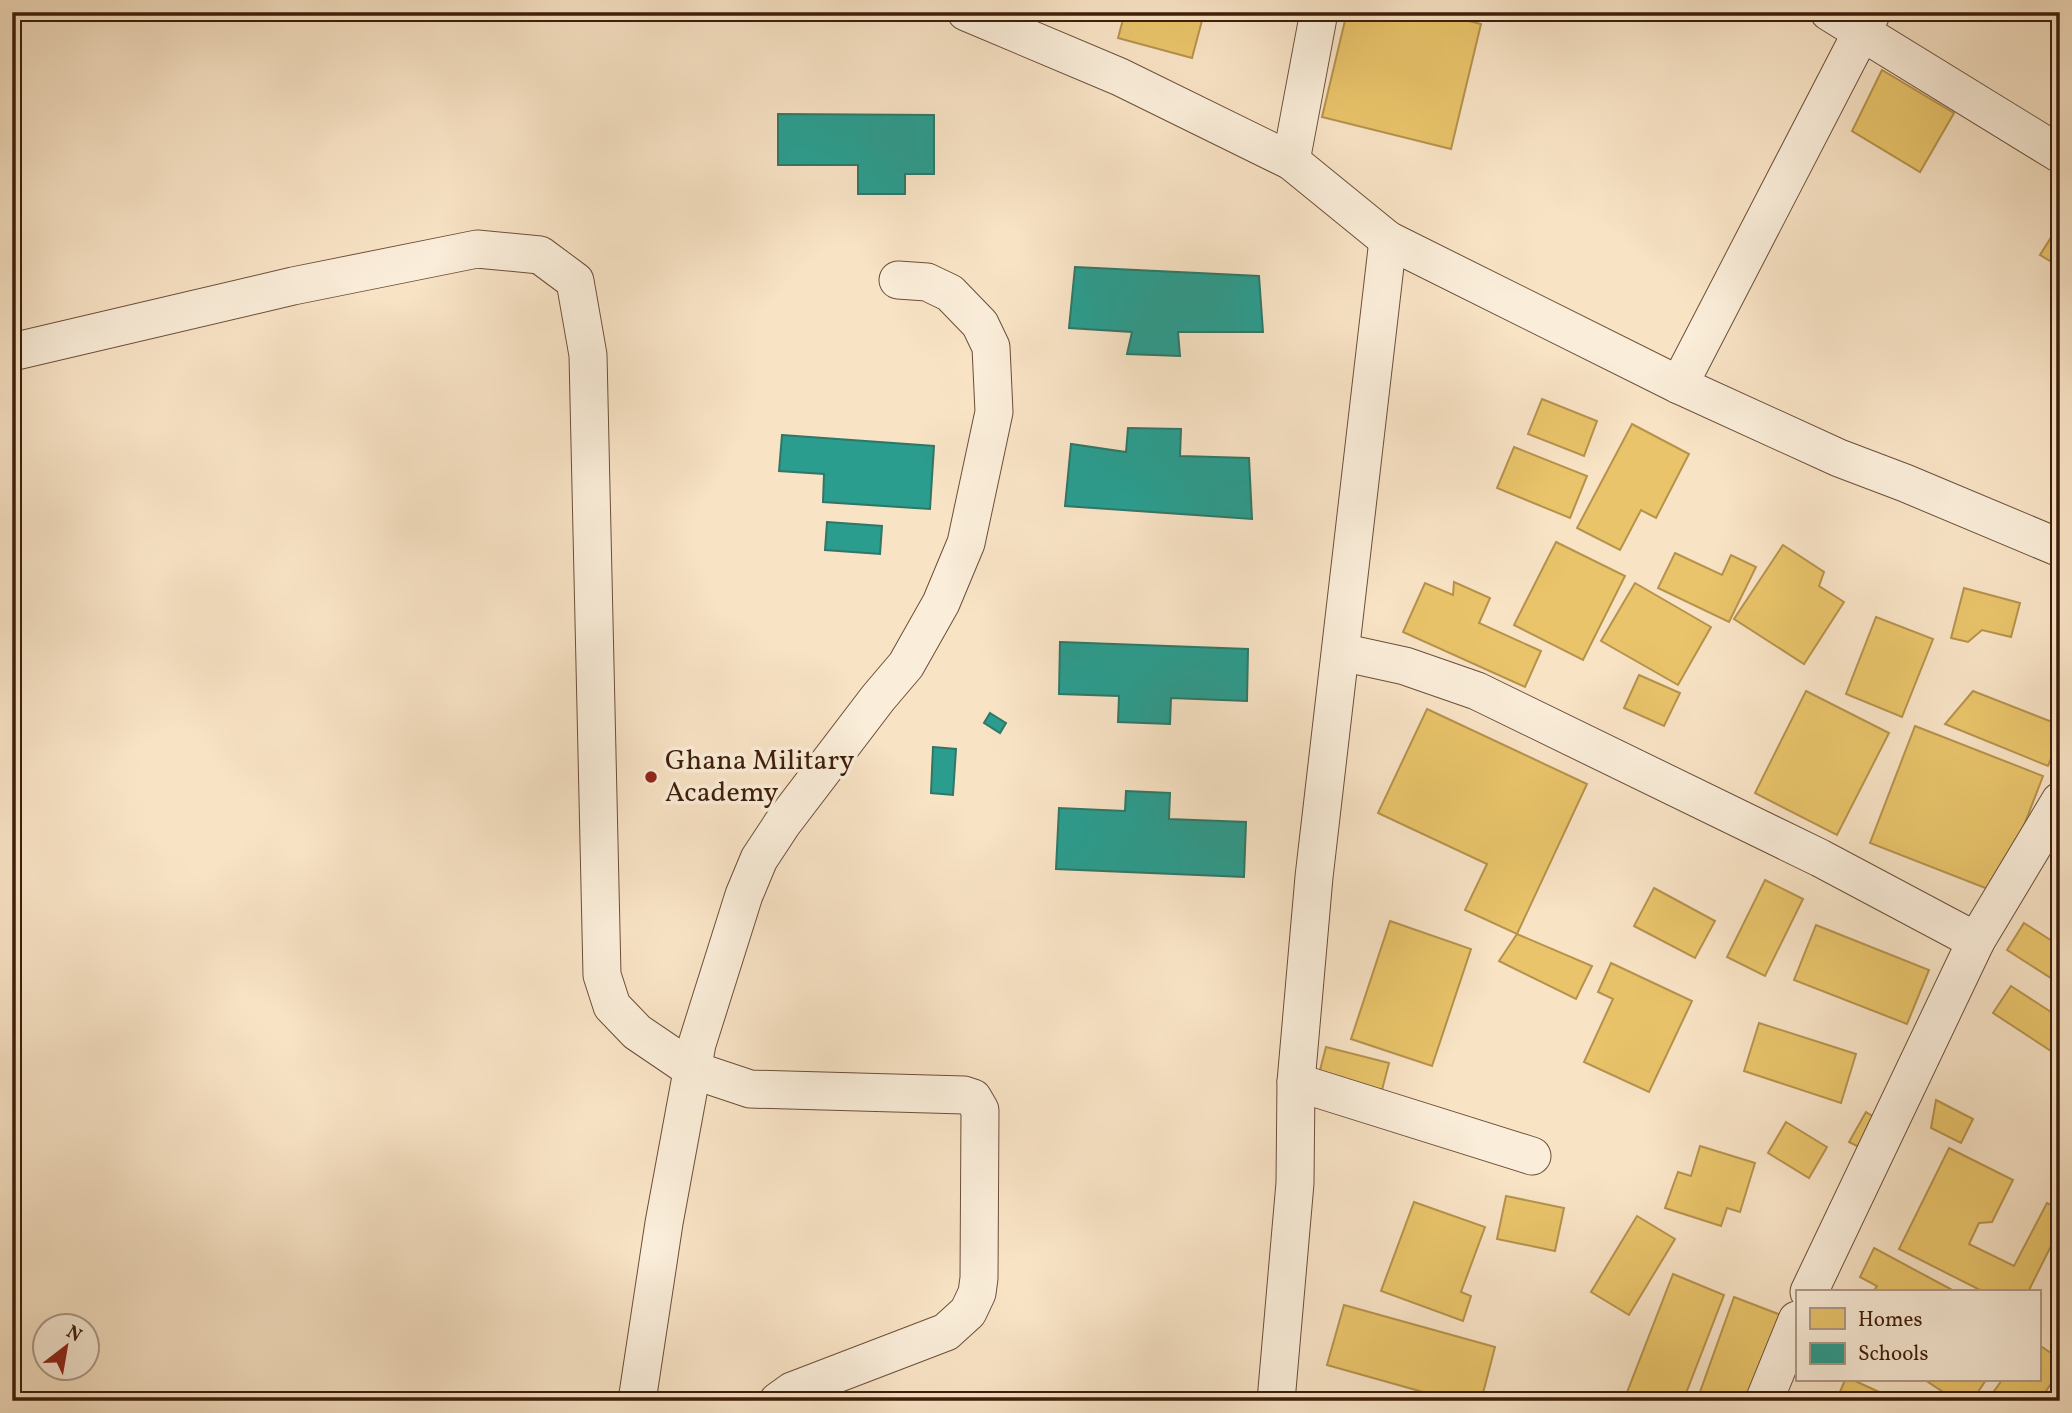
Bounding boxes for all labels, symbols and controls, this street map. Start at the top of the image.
place label: Ghana Military Academy [665,742,854,813]
marker: Ghana Military Academy [643,769,659,785]
legend [1796,1290,2040,1382]
text: Homes [1858,1306,1923,1335]
north arrow [32,1312,102,1382]
text: N [61,1319,87,1349]
text: Schools [1858,1340,1928,1369]

